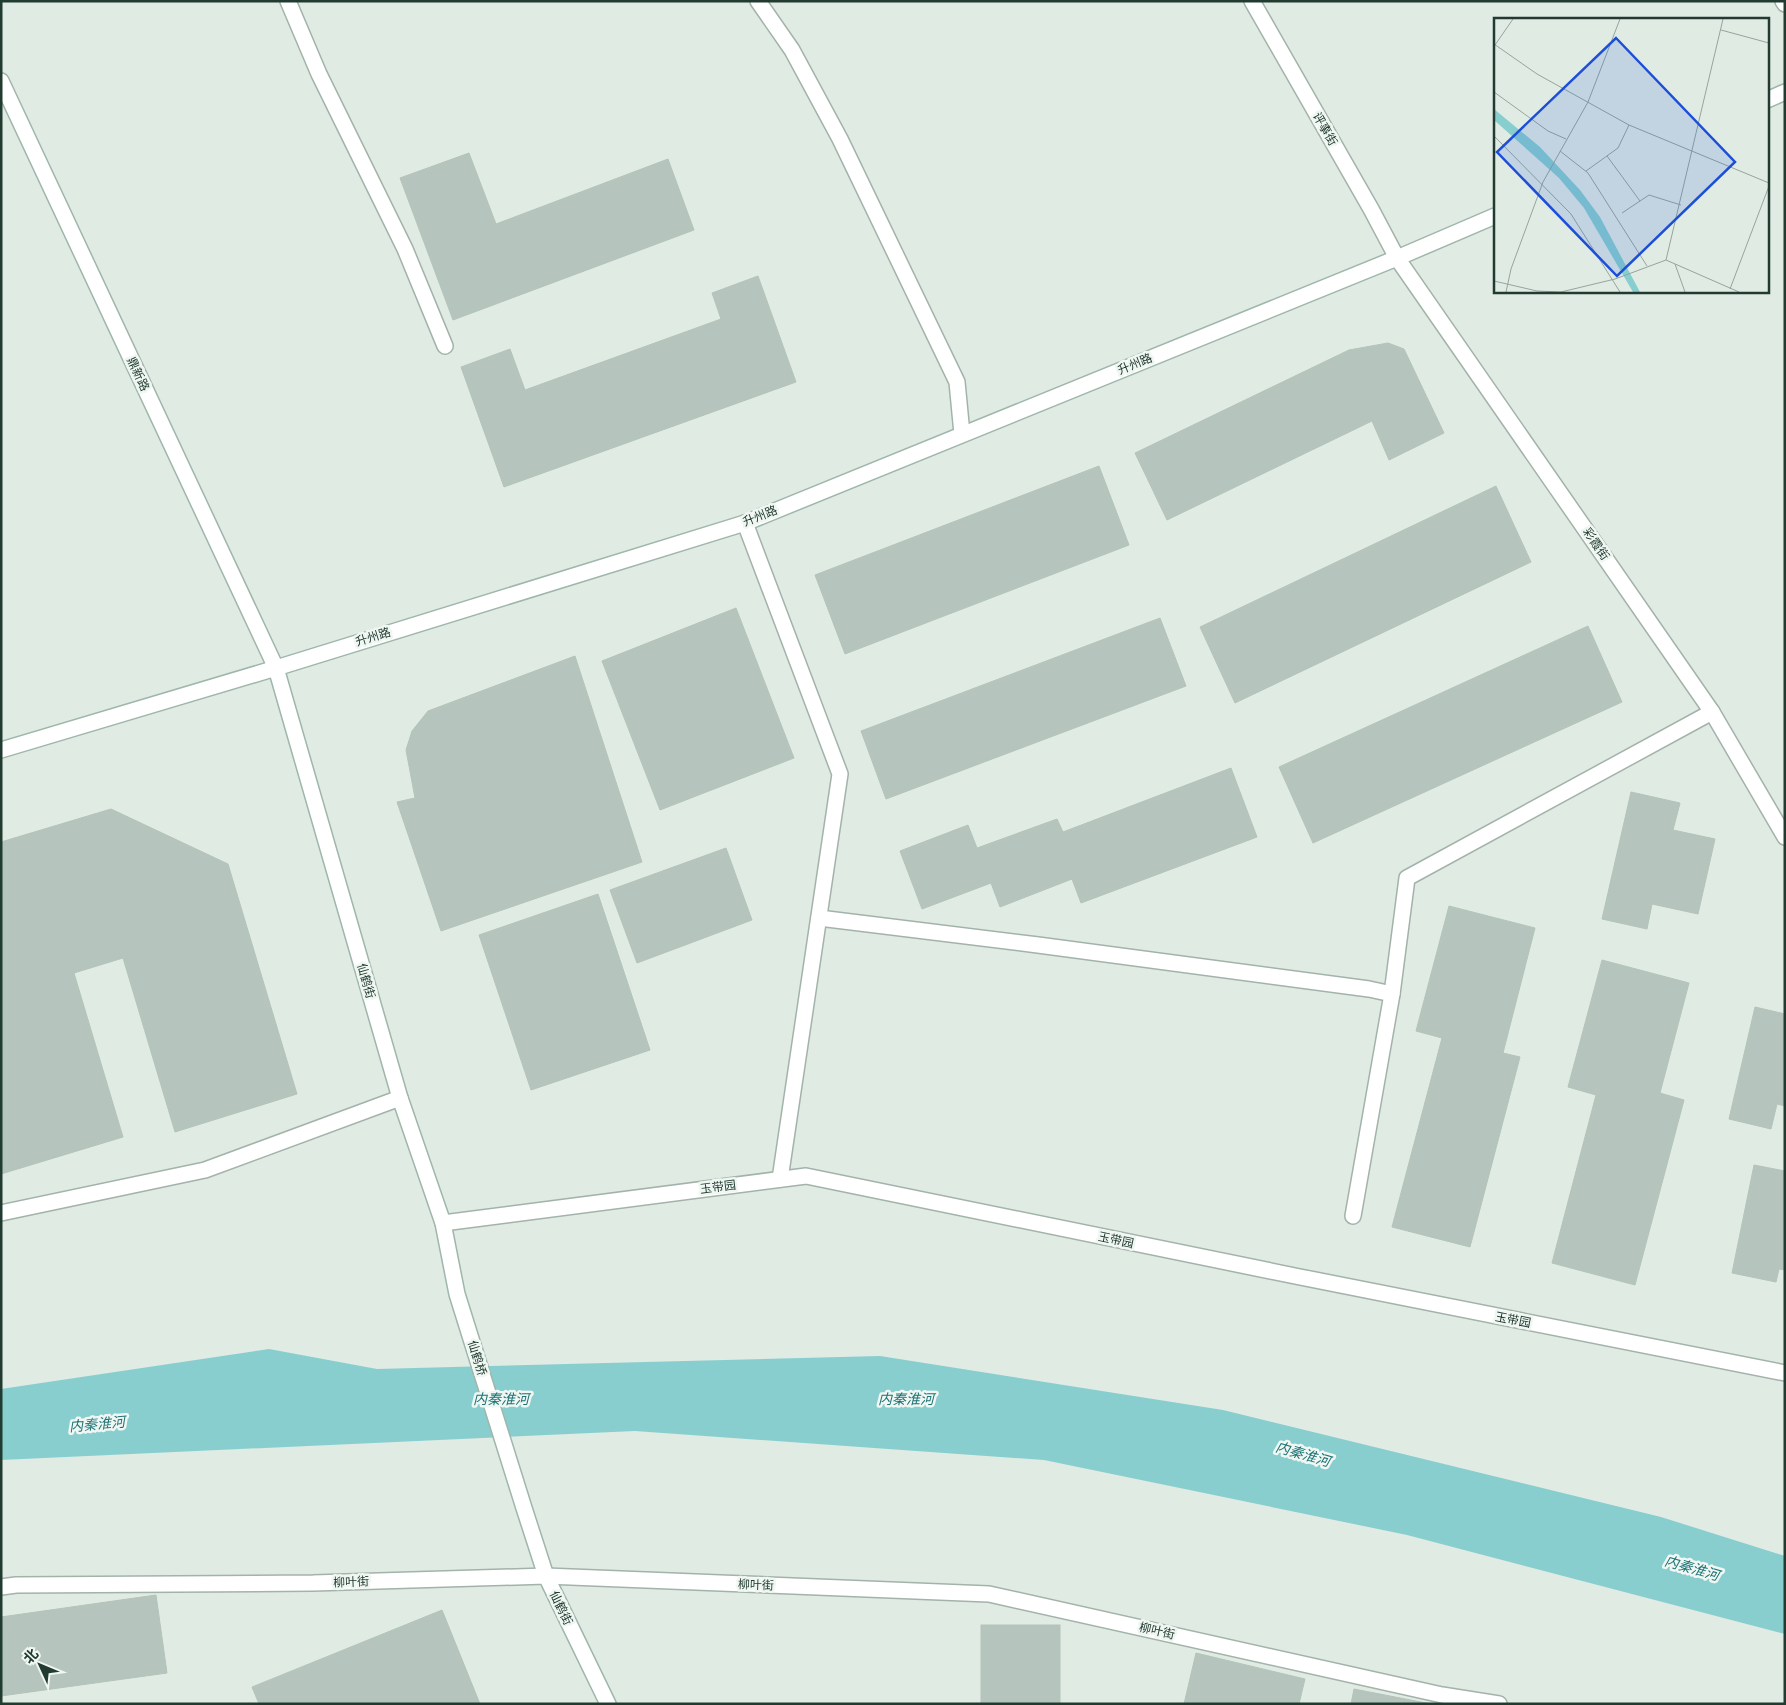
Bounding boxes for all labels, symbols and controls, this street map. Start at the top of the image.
inset map [1494,18,1768,292]
street label: 评事街 [1309,109,1342,149]
street label: 升州路 [1115,349,1155,378]
street label: 鼎新路 [123,354,154,394]
street label: 升州路 [740,501,780,530]
street label: 彩霞街 [1579,524,1614,563]
street label: 升州路 [353,623,393,650]
street label: 仙鹤街 [353,961,380,1001]
street label: 玉带园 [699,1176,737,1197]
street label: 玉带园 [1097,1227,1135,1252]
street label: 玉带园 [1494,1308,1532,1331]
street label: 仙鹤桥 [464,1338,491,1378]
water label: 内秦淮河 [473,1389,532,1408]
water label: 内秦淮河 [878,1389,937,1408]
water label: 内秦淮河 [68,1411,129,1435]
water label: 内秦淮河 [1274,1437,1336,1471]
water label: 内秦淮河 [1663,1551,1725,1585]
street label: 柳叶街 [333,1572,369,1591]
street label: 柳叶街 [738,1575,774,1594]
street label: 仙鹤街 [546,1588,577,1628]
street label: 柳叶街 [1138,1618,1177,1643]
north arrow [15,1640,65,1690]
text: 北 [19,1644,42,1667]

